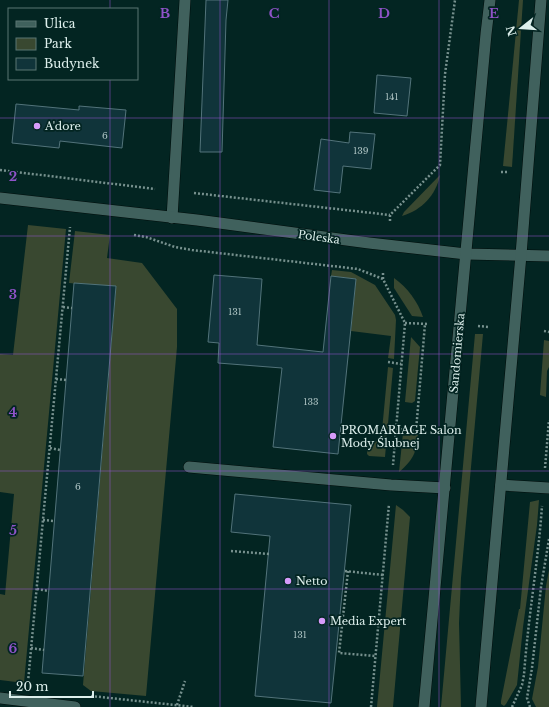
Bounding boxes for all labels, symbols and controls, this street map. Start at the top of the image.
text: B [160,5,170,22]
text: C [269,5,280,22]
text: D [378,5,390,22]
text: E [489,5,499,22]
legend [8,8,138,80]
north arrow [501,8,541,48]
text: Ulica [44,16,76,31]
text: N [503,23,520,38]
text: Park [44,36,72,51]
text: Budynek [44,56,100,71]
house number: 141 [385,91,399,102]
place label: A'dore [44,119,81,133]
marker: A'dore [32,121,42,131]
house number: 6 [102,130,108,141]
house number: 139 [353,145,369,156]
text: 2 [9,168,17,185]
street label: Poleska [297,227,342,247]
text: 3 [9,286,17,303]
house number: 131 [228,306,242,317]
street label: Sandomierska [447,311,468,394]
house number: 133 [303,396,319,407]
text: 4 [9,404,18,421]
place label: PROMARIAGE Salon Mody Ślubnej [341,423,462,450]
marker: PROMARIAGE Salon Mody Ślubnej [328,431,338,441]
house number: 6 [75,481,81,492]
text: 5 [9,522,17,539]
place label: Netto [296,574,327,588]
marker: Netto [283,576,293,586]
place label: Media Expert [330,614,407,628]
marker: Media Expert [317,616,327,626]
house number: 131 [293,629,307,640]
text: 6 [9,640,18,657]
scale bar [10,673,93,699]
text: 20 m [16,679,48,694]

